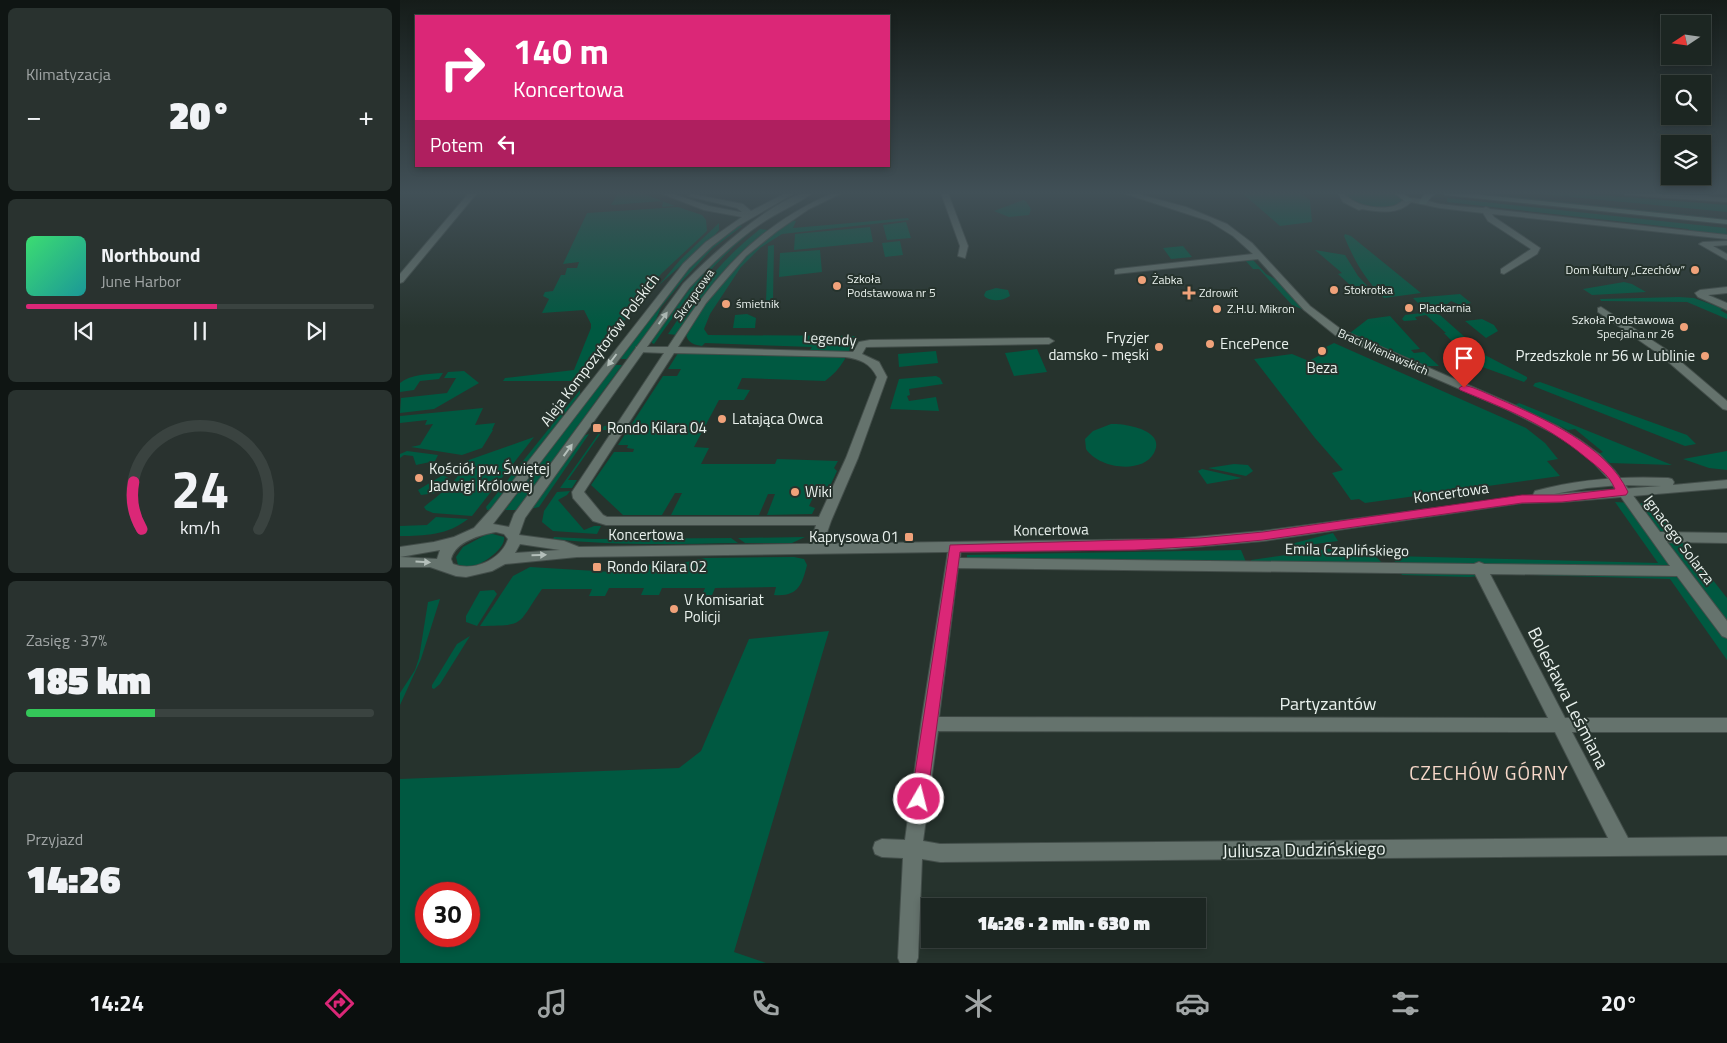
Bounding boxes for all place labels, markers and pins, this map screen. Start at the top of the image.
place label: Dom Kultury „Czechów” [1565,260,1685,279]
marker: Dom Kultury „Czechów” [1689,264,1701,276]
place label: Szkoła Podstawowa nr 5 [847,269,936,302]
place label: Żabka [1152,270,1182,289]
marker: Żabka [1136,274,1148,286]
marker: Szkoła Podstawowa nr 5 [831,280,843,292]
place label: Stokrotka [1344,280,1393,299]
place label: Zdrowit [1199,283,1239,302]
marker: Stokrotka [1328,284,1340,296]
marker: Zdrowit [1183,287,1195,299]
place label: śmietnik [736,294,780,313]
marker: śmietnik [720,298,732,310]
place label: Plackarnia [1419,298,1471,317]
place label: Z.H.U. Mikron [1227,299,1295,318]
marker: Plackarnia [1403,302,1415,314]
marker: Z.H.U. Mikron [1211,303,1223,315]
place label: Szkoła Podstawowa Specjalna nr 26 [1572,310,1674,343]
marker: Szkoła Podstawowa Specjalna nr 26 [1678,321,1690,333]
place label: Fryzjer damsko - męski [1048,326,1149,366]
place label: EncePence [1220,332,1289,355]
pin [1443,337,1485,388]
marker: EncePence [1204,338,1216,350]
marker: Fryzjer damsko - męski [1153,341,1165,353]
place label: Przedszkole nr 56 w Lublinie [1516,344,1695,367]
marker: Beza [1316,345,1328,357]
marker: Przedszkole nr 56 w Lublinie [1699,350,1711,362]
place label: Beza [1306,356,1338,379]
place label: Latająca Owca [732,407,823,430]
marker: Latająca Owca [716,413,728,425]
place label: Rondo Kilara 04 [607,416,707,439]
marker: Rondo Kilara 04 [591,422,603,434]
place label: Kościół pw. Świętej Jadwigi Królowej [429,457,550,497]
marker: Kościół pw. Świętej Jadwigi Królowej [413,472,425,484]
place label: Wiki [805,480,832,503]
marker: Wiki [789,486,801,498]
place label: Kaprysowa 01 [809,525,899,548]
marker: Kaprysowa 01 [903,531,915,543]
place label: Rondo Kilara 02 [607,555,707,578]
marker: Rondo Kilara 02 [591,561,603,573]
place label: V Komisariat Policji [684,588,765,628]
marker: V Komisariat Policji [668,603,680,615]

